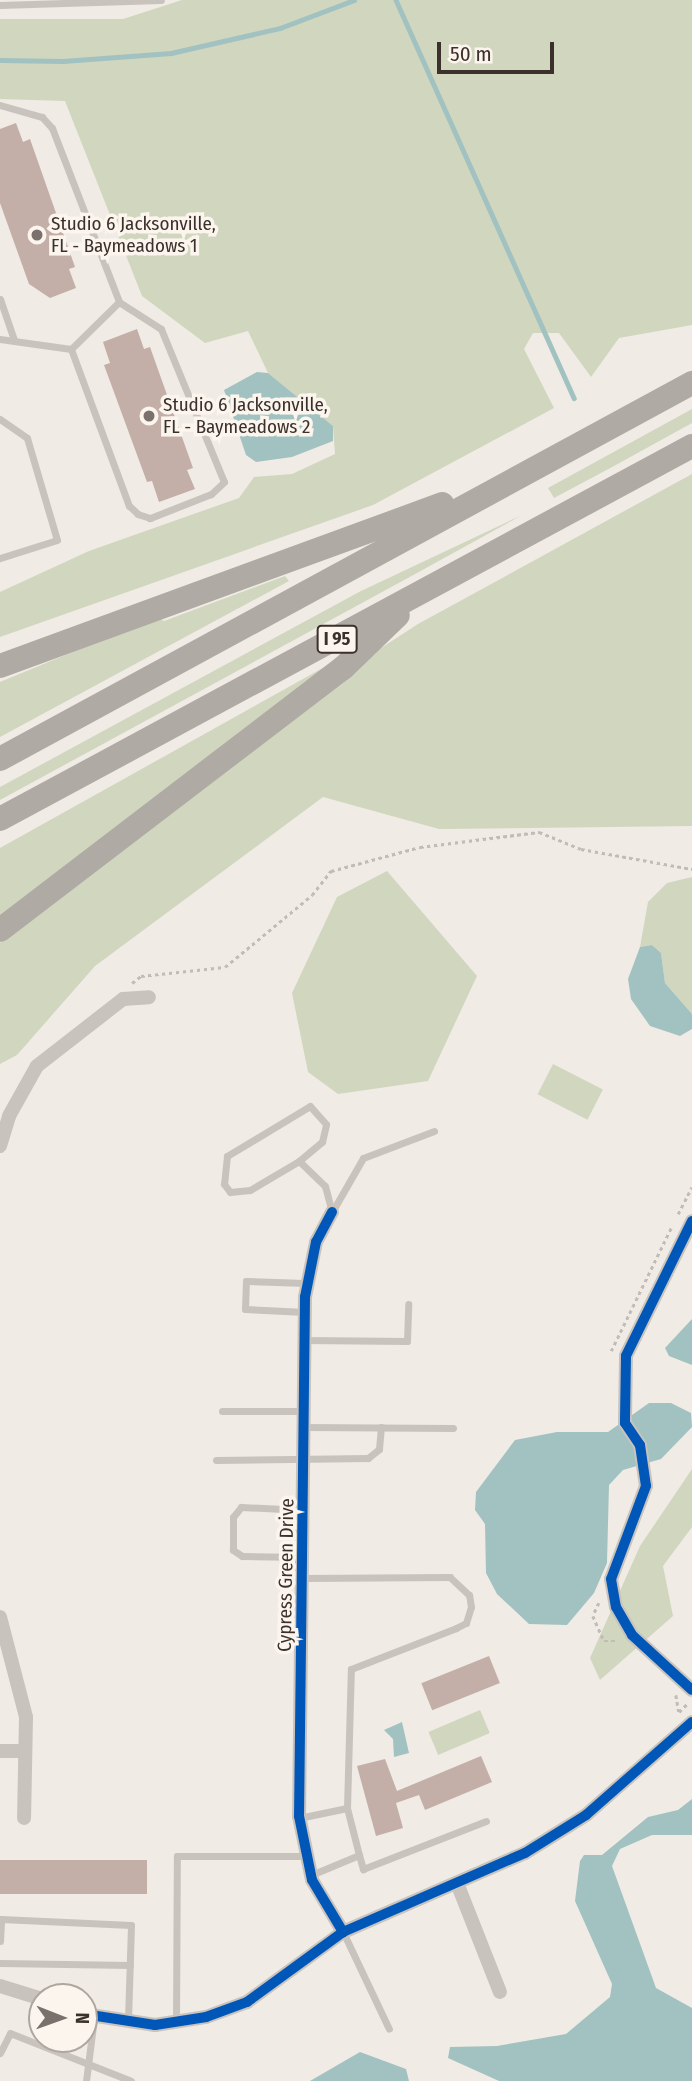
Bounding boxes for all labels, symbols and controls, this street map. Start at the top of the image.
scale bar [440,28,557,72]
text: 50 m [450,41,492,67]
place label: Studio 6 Jacksonville, FL - Baymeadows 1 [51,213,216,257]
marker: Studio 6 Jacksonville, FL - Baymeadows 1 [29,227,45,243]
place label: Studio 6 Jacksonville, FL - Baymeadows 2 [163,394,328,438]
marker: Studio 6 Jacksonville, FL - Baymeadows 2 [141,408,157,424]
road number: I 95 [316,624,358,654]
street label: Cypress Green Drive [273,1498,299,1652]
north arrow [28,1983,98,2053]
text: N [71,2012,94,2024]

